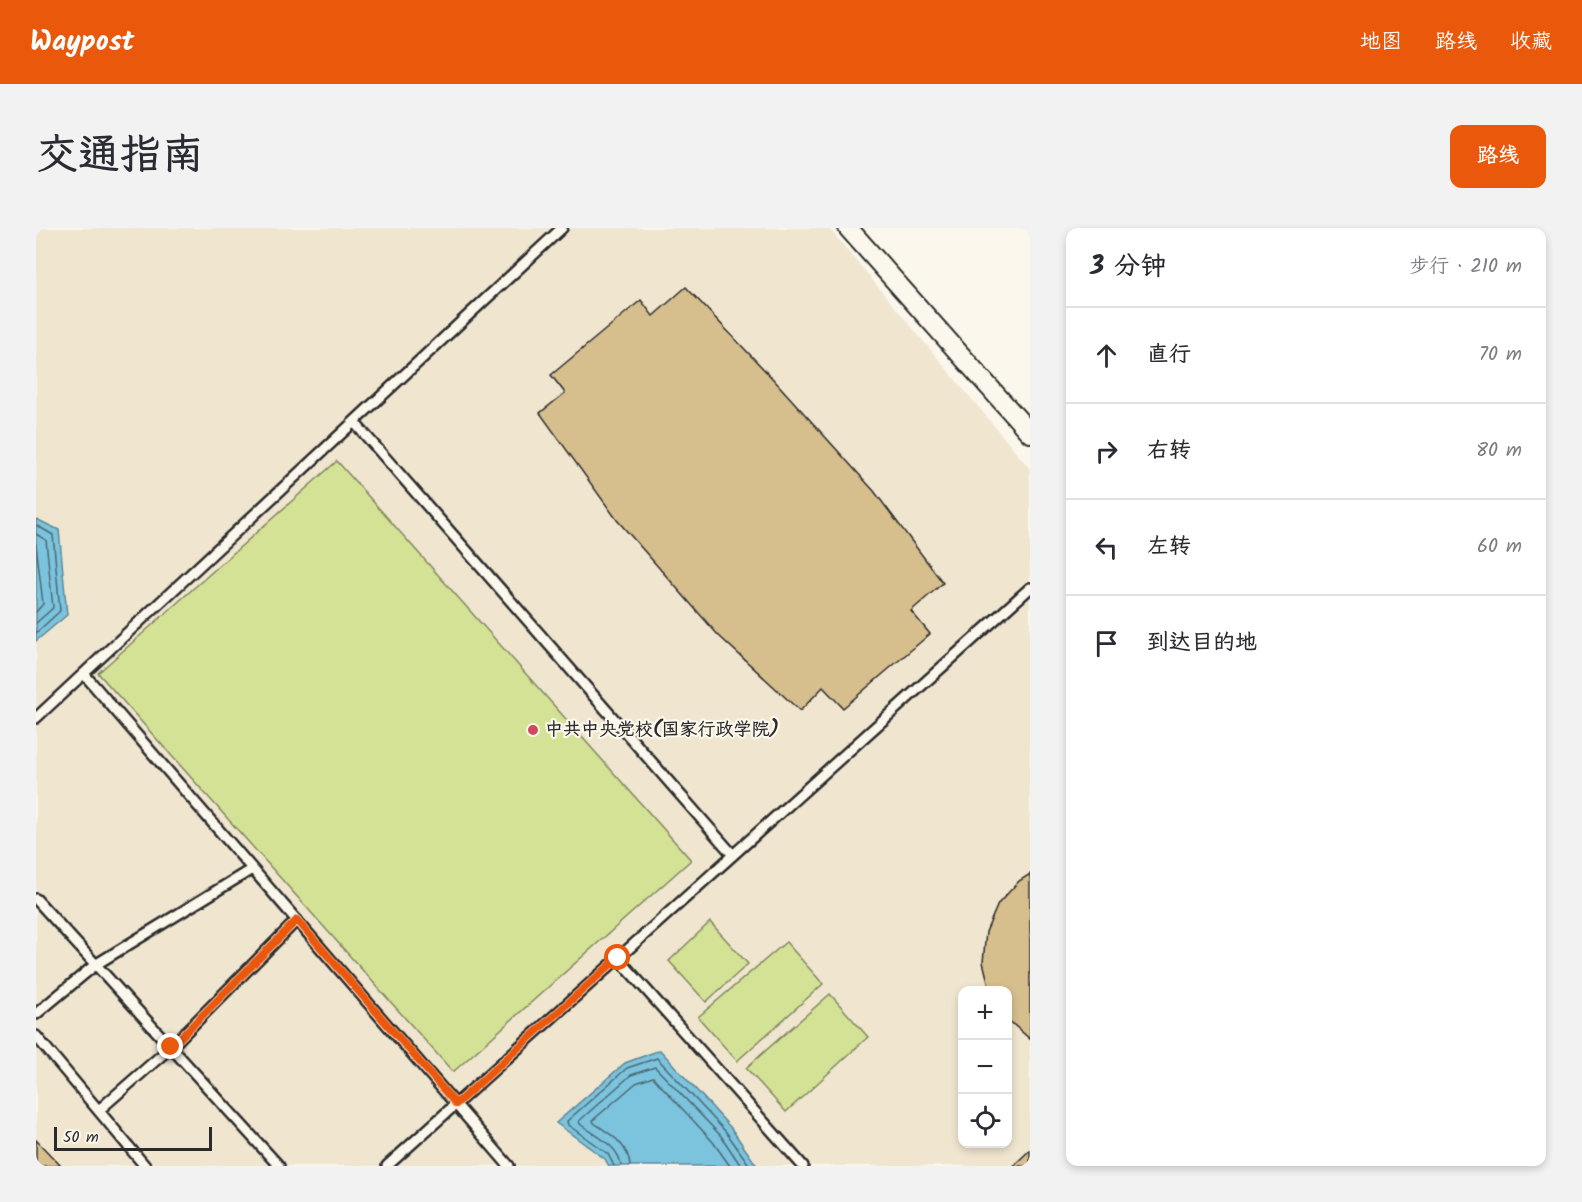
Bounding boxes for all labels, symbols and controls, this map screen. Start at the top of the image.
text: Waypost [30,20,134,65]
text: 地图 [1360,26,1402,59]
text: 路线 [1435,26,1477,59]
text: 收藏 [1510,26,1552,59]
text: 交通指南 [36,123,204,190]
button: 路线 [1450,125,1546,188]
text: 3 分钟 [1090,246,1166,288]
text: 步行 · 210 m [1409,251,1522,283]
text: 直行 [1147,338,1191,373]
icon: ahead [1090,339,1123,372]
text: 70 m [1479,339,1522,371]
text: 右转 [1147,434,1191,469]
icon: right [1090,435,1123,468]
text: 80 m [1476,435,1522,467]
text: 左转 [1147,530,1191,565]
icon: left [1090,531,1123,564]
text: 60 m [1477,531,1522,563]
text: 到达目的地 [1147,626,1257,661]
icon: arrive [1090,627,1123,660]
place label: 中共中央党校(国家行政学院) [545,716,779,745]
marker: 中共中央党校(国家行政学院) [526,723,540,737]
route start [604,944,630,970]
map controls [958,986,1012,1148]
button: + [958,986,1012,1040]
route end [157,1033,183,1059]
button: − [958,1040,1012,1094]
button: locate [958,1094,1012,1148]
scale bar [54,1124,212,1152]
text: 50 m [63,1125,99,1150]

